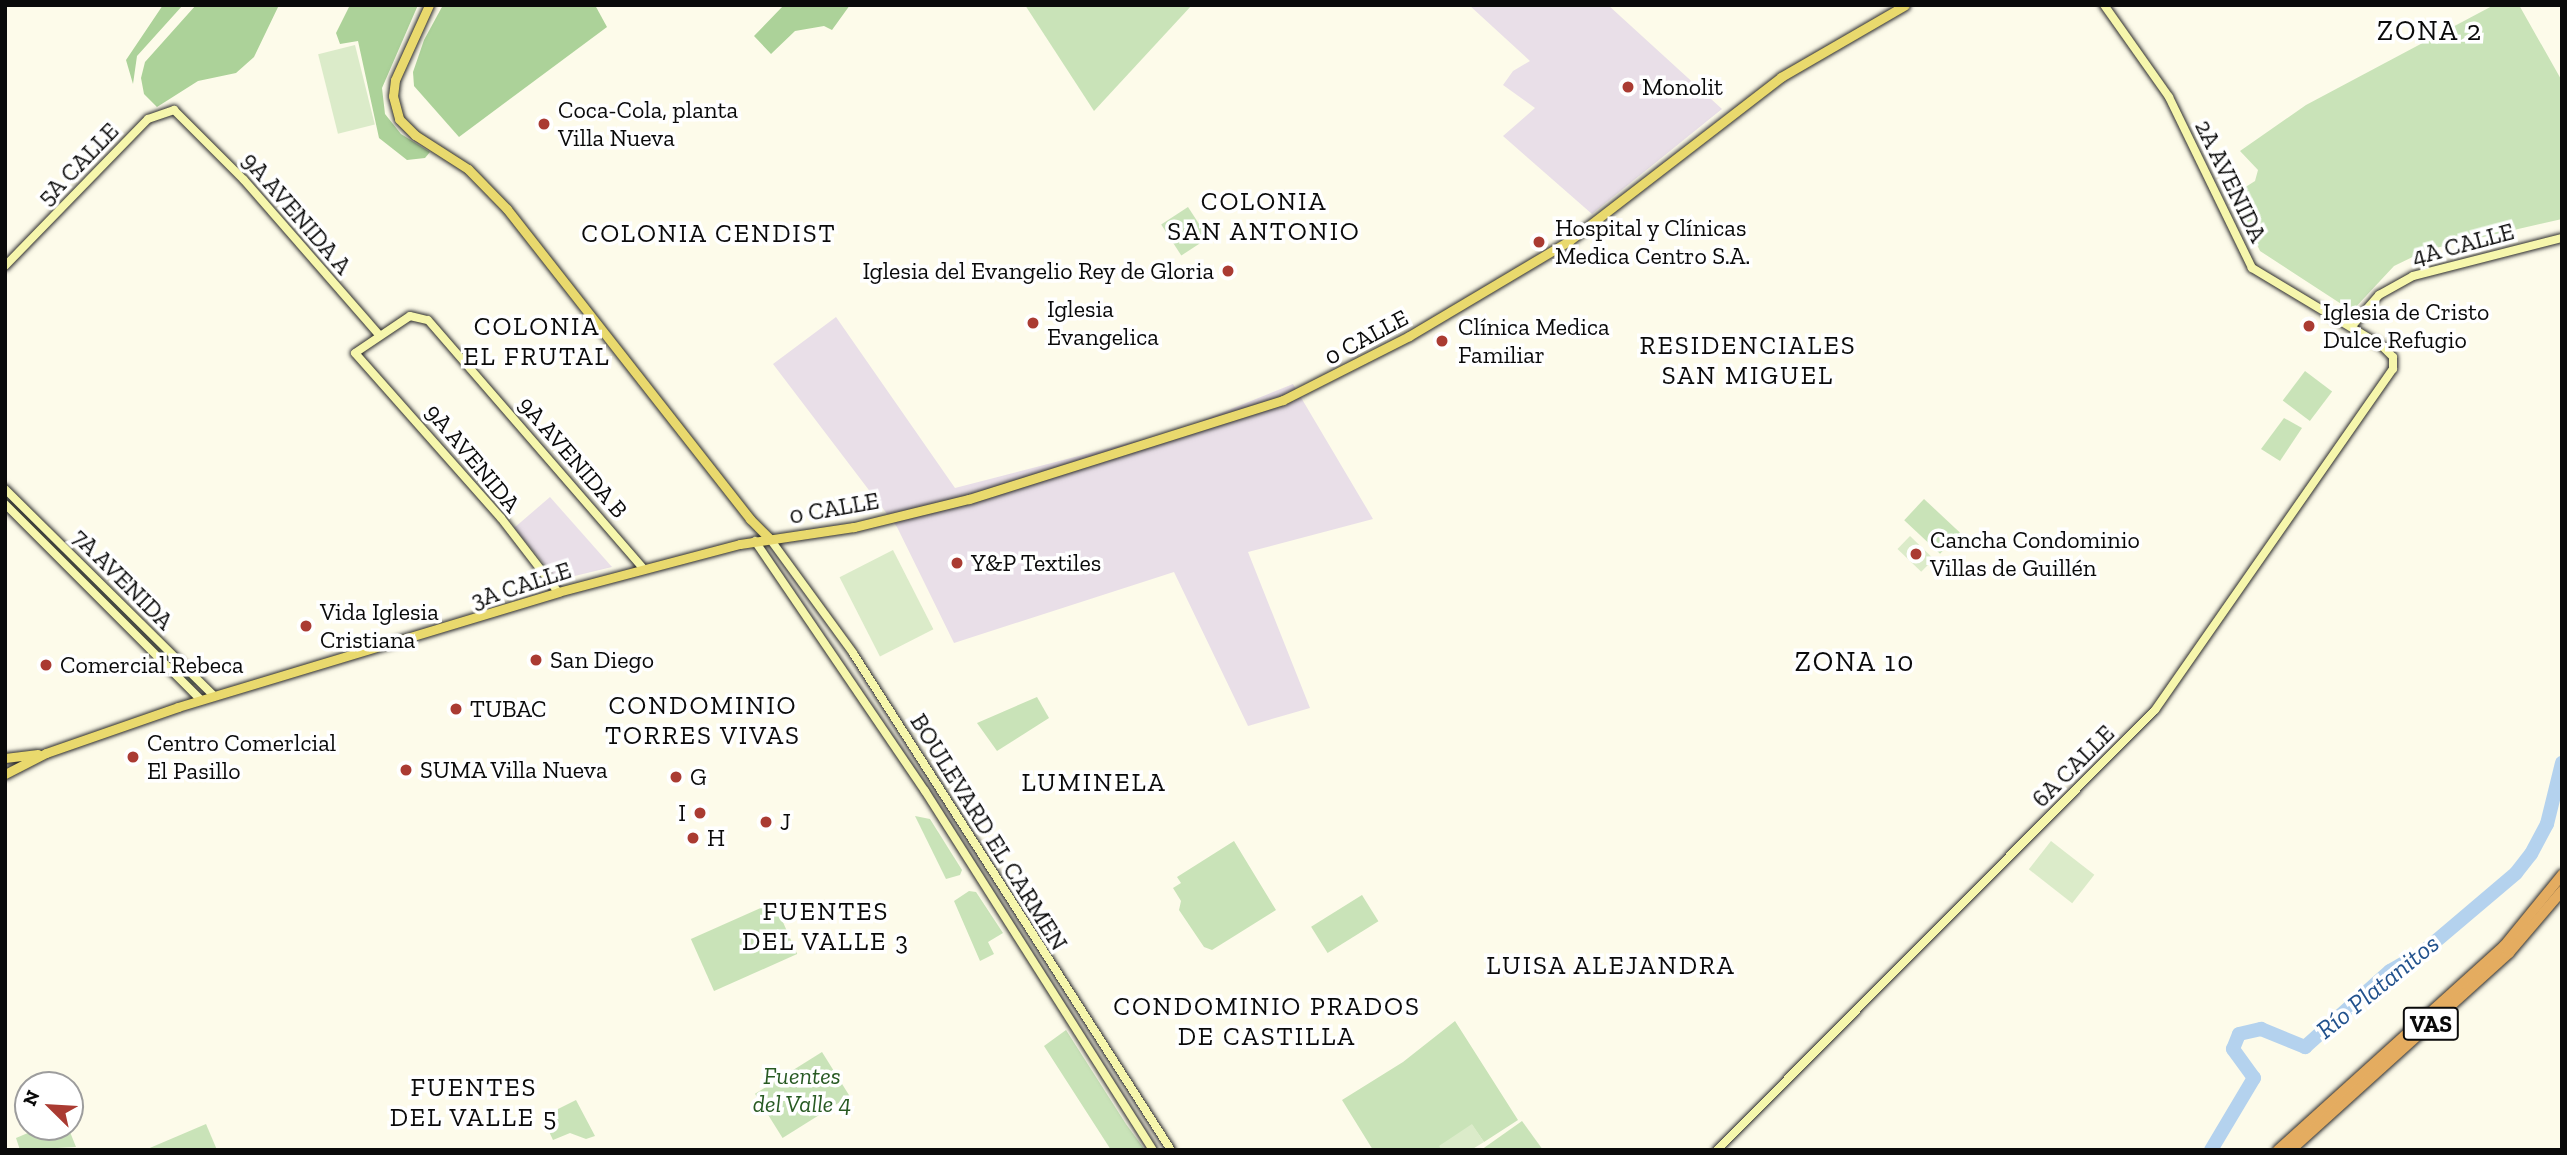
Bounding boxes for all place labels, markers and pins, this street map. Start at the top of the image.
place label: Monolit [1642,73,1723,101]
marker: Monolit [1620,79,1636,95]
place label: Coca-Cola, planta Villa Nueva [558,96,738,152]
marker: Coca-Cola, planta Villa Nueva [536,116,552,132]
place label: Hospital y Clínicas Medica Centro S.A. [1555,214,1750,270]
marker: Hospital y Clínicas Medica Centro S.A. [1529,232,1549,252]
place label: Iglesia del Evangelio Rey de Gloria [862,257,1214,285]
marker: Iglesia del Evangelio Rey de Gloria [1220,263,1236,279]
place label: Iglesia Evangelica [1047,295,1159,351]
place label: Iglesia de Cristo Dulce Refugio [2323,298,2489,354]
place label: Clínica Medica Familiar [1458,313,1610,369]
marker: Iglesia Evangelica [1025,315,1041,331]
marker: Iglesia de Cristo Dulce Refugio [2301,318,2317,334]
marker: Clínica Medica Familiar [1432,331,1452,351]
place label: Cancha Condominio Villas de Guillén [1930,526,2140,582]
marker: Cancha Condominio Villas de Guillén [1908,546,1924,562]
place label: Y&P Textiles [971,549,1102,577]
marker: Y&P Textiles [949,555,965,571]
place label: Vida Iglesia Cristiana [320,598,439,654]
marker: Vida Iglesia Cristiana [298,618,314,634]
place label: San Diego [550,646,654,674]
place label: Comercial Rebeca [60,651,244,679]
marker: San Diego [528,652,544,668]
marker: Comercial Rebeca [38,657,54,673]
place label: TUBAC [470,695,547,723]
marker: TUBAC [448,701,464,717]
place label: Centro Comerlcial El Pasillo [147,729,336,785]
marker: Centro Comerlcial El Pasillo [125,749,141,765]
place label: SUMA Villa Nueva [420,756,609,784]
marker: SUMA Villa Nueva [398,762,414,778]
place label: G [690,763,707,791]
marker: G [668,769,684,785]
place label: I [678,799,686,827]
marker: I [692,805,708,821]
place label: J [780,808,791,836]
marker: J [758,814,774,830]
place label: H [707,824,725,852]
marker: H [685,830,701,846]

